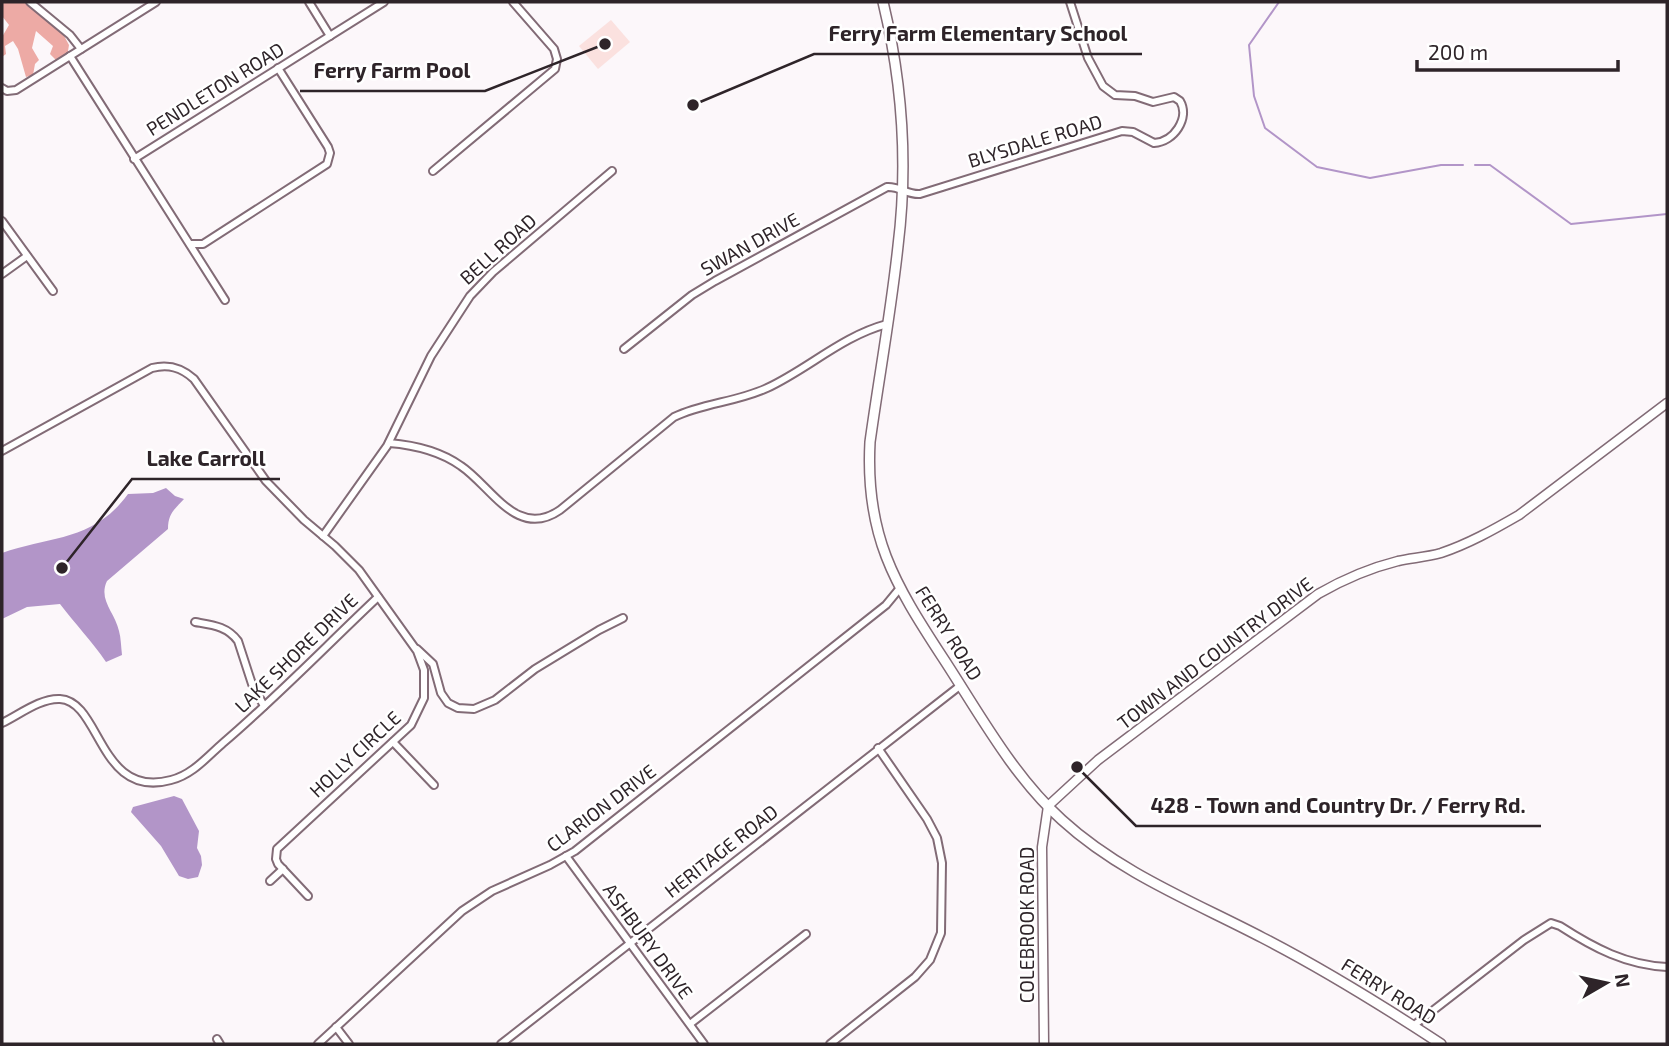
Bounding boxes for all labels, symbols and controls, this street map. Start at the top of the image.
callout: Ferry Farm Elementary School [814,12,1142,54]
text: Ferry Farm Elementary School [829,20,1128,46]
scale bar [1417,28,1618,72]
street label: PENDLETON ROAD [142,37,288,140]
text: 200 m [1428,39,1488,64]
callout: Ferry Farm Pool [300,49,485,91]
text: Ferry Farm Pool [314,57,471,83]
street label: BLYSDALE ROAD [965,109,1105,172]
street label: SWAN DRIVE [696,207,803,280]
street label: BELL ROAD [455,208,540,289]
callout: Lake Carroll [132,437,280,479]
text: Lake Carroll [146,445,266,470]
street label: TOWN AND COUNTRY DRIVE [1112,572,1317,734]
street label: FERRY ROAD [911,581,988,684]
street label: LAKE SHORE DRIVE [229,588,362,717]
street label: HOLLY CIRCLE [304,705,405,802]
street label: CLARION DRIVE [541,759,660,856]
callout: 428 - Town and Country Dr. / Ferry Rd. [1136,784,1541,826]
text: 428 - Town and Country Dr. / Ferry Rd. [1150,792,1526,818]
street label: HERITAGE ROAD [660,799,782,902]
street label: COLEBROOK ROAD [1015,847,1038,1003]
street label: ASHBURY DRIVE [599,878,698,1003]
north arrow [1571,948,1641,1018]
street label: FERRY ROAD [1338,952,1441,1029]
text: N [1611,972,1636,989]

